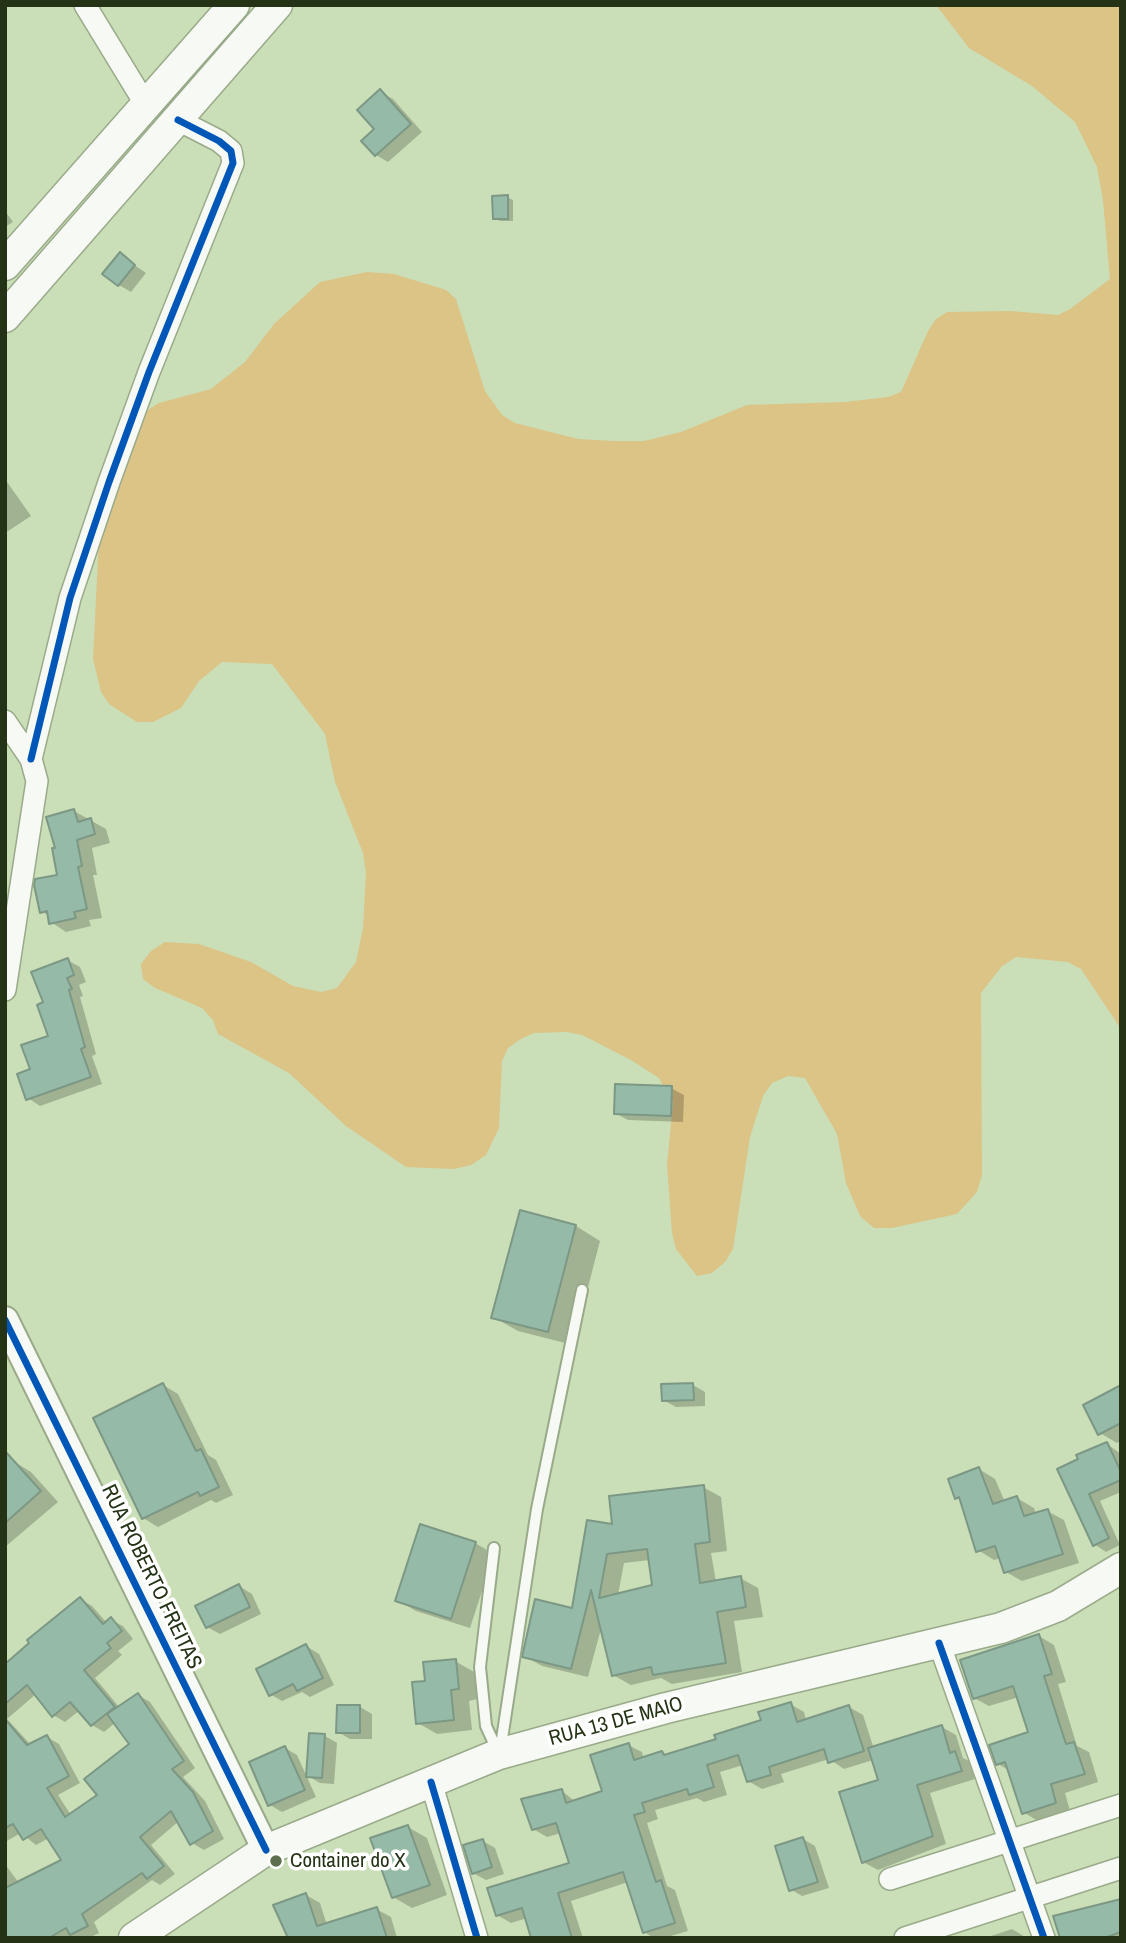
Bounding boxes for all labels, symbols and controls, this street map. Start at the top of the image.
street label: RUA ROBERTO FREITAS [95,1481,207,1673]
street label: RUA 13 DE MAIO [546,1692,686,1752]
place label: Container do X [290,1848,406,1874]
marker: Container do X [268,1853,284,1869]

